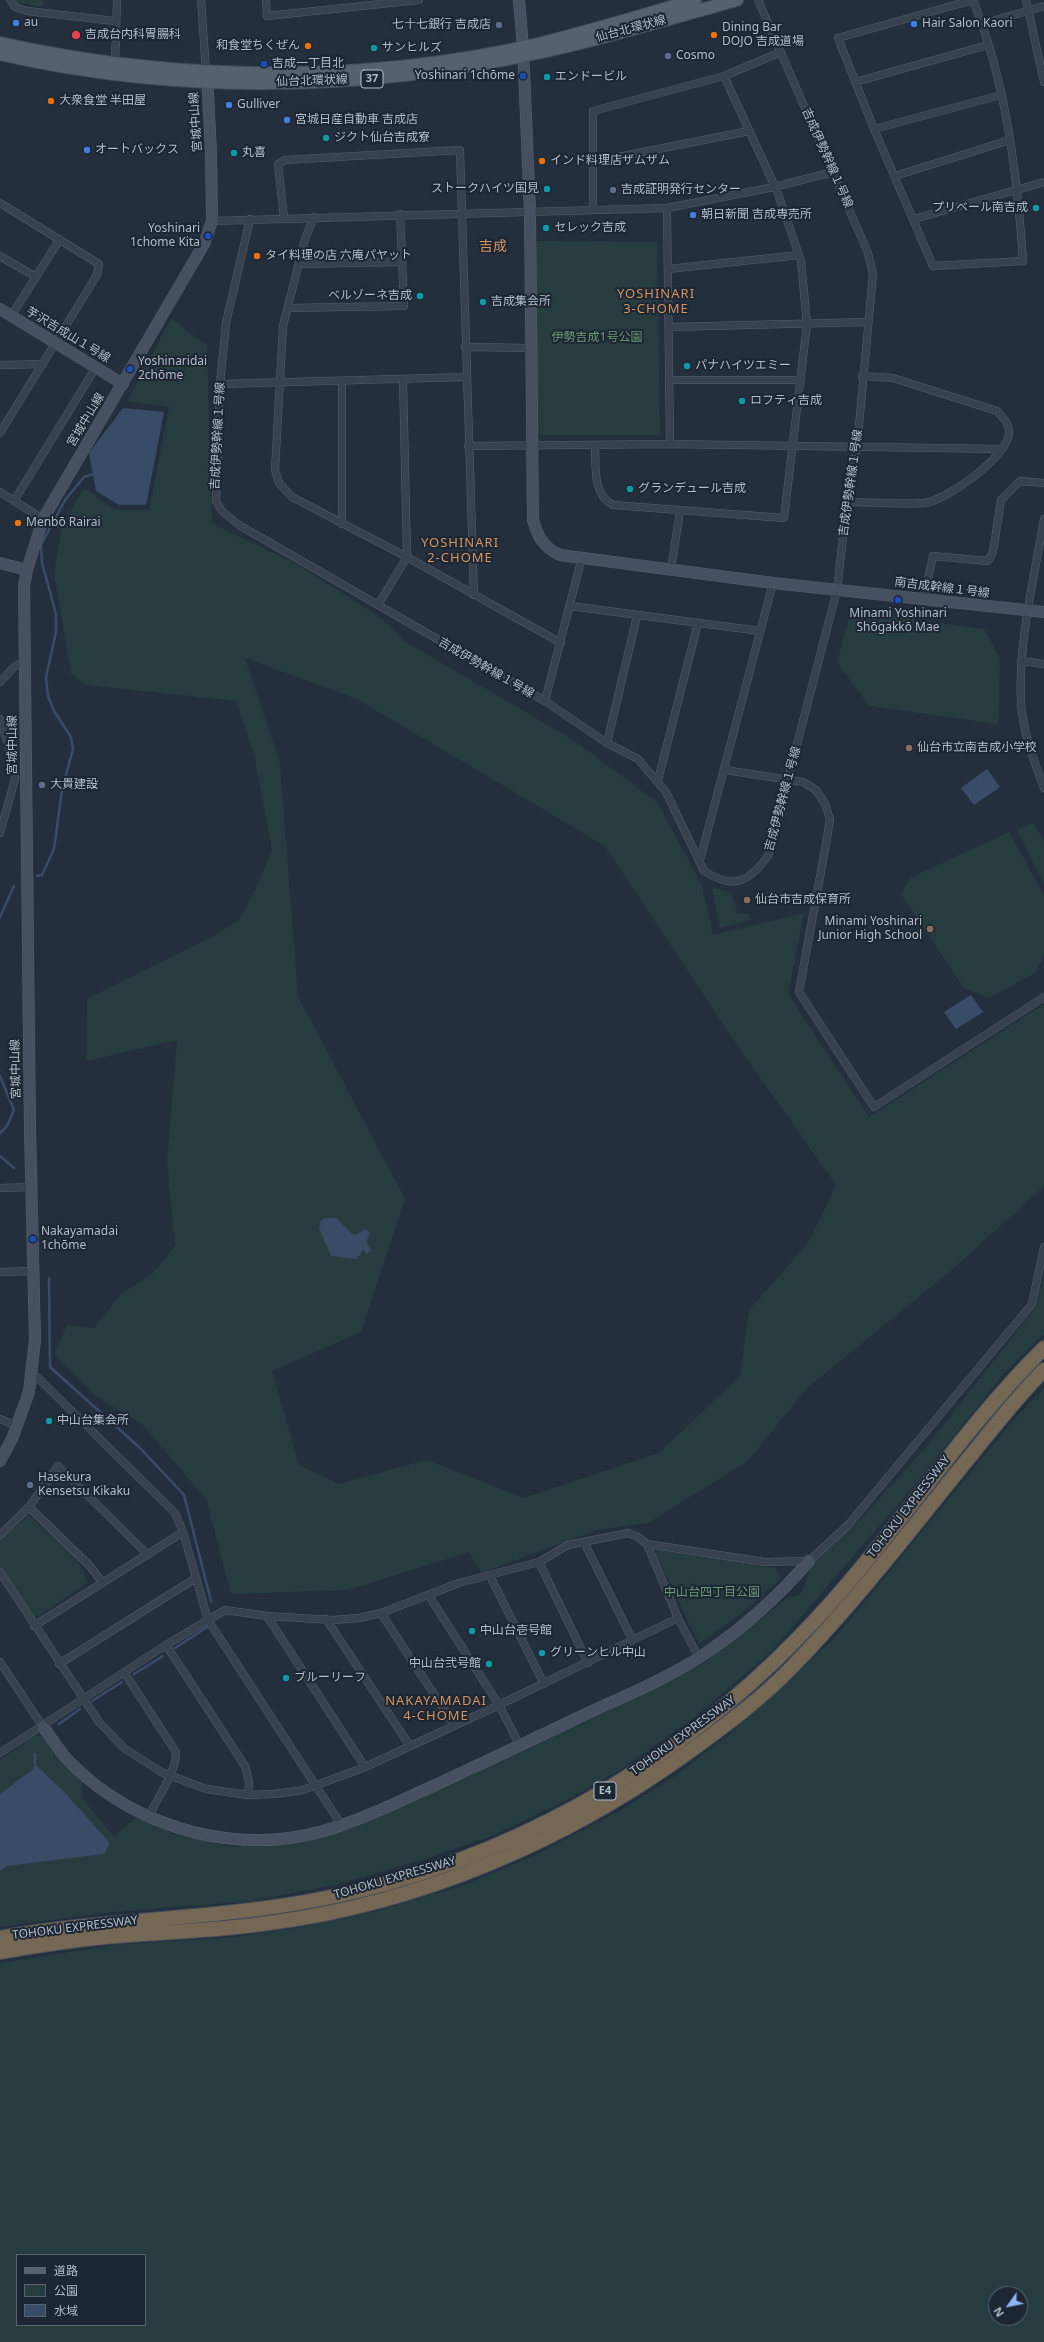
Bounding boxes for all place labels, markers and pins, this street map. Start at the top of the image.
place label: au [24,16,38,30]
place label: Hair Salon Kaori [922,17,1012,31]
marker: au [11,18,21,28]
place label: 七十七銀行 吉成店 [392,18,491,32]
marker: Hair Salon Kaori [909,19,919,29]
marker: 七十七銀行 吉成店 [494,20,504,30]
place label: Dining Bar DOJO 吉成道場 [722,21,804,49]
place label: 吉成台内科胃腸科 [85,28,181,42]
marker: 吉成台内科胃腸科 [70,29,82,41]
marker: Dining Bar DOJO 吉成道場 [709,30,719,40]
place label: 和食堂ちくぜん [216,39,300,53]
marker: 和食堂ちくぜん [303,41,313,51]
place label: サンヒルズ [382,41,442,55]
marker: サンヒルズ [369,43,379,53]
place label: Cosmo [676,49,715,63]
marker: Cosmo [663,51,673,61]
place label: 吉成一丁目北 [272,57,344,71]
marker: 吉成一丁目北 [259,59,269,69]
place label: Yoshinari 1chōme [415,69,515,83]
place label: エンドービル [555,70,627,84]
marker: Yoshinari 1chōme [518,71,528,81]
marker: エンドービル [542,72,552,82]
place label: 大衆食堂 半田屋 [59,94,146,108]
marker: 大衆食堂 半田屋 [46,96,56,106]
place label: Gulliver [237,98,280,112]
marker: Gulliver [224,100,234,110]
place label: 宮城日産自動車 吉成店 [295,113,418,127]
marker: 宮城日産自動車 吉成店 [282,115,292,125]
place label: ジクト仙台吉成寮 [334,131,430,145]
marker: ジクト仙台吉成寮 [321,133,331,143]
place label: オートバックス [95,143,179,157]
marker: オートバックス [82,145,92,155]
place label: 丸喜 [242,146,266,160]
marker: 丸喜 [229,148,239,158]
place label: インド料理店ザムザム [550,154,670,168]
marker: インド料理店ザムザム [537,156,547,166]
place label: ストークハイツ国見 [431,182,539,196]
place label: 吉成証明発行センター [621,183,741,197]
marker: ストークハイツ国見 [542,184,552,194]
marker: 吉成証明発行センター [608,185,618,195]
place label: プリベール南吉成 [932,201,1028,215]
marker: プリベール南吉成 [1031,203,1041,213]
place label: 朝日新聞 吉成専売所 [701,208,812,222]
marker: 朝日新聞 吉成専売所 [688,210,698,220]
place label: セレック吉成 [554,221,626,235]
place label: Yoshinari 1chome Kita [130,222,200,250]
marker: セレック吉成 [541,223,551,233]
marker: Yoshinari 1chome Kita [203,231,213,241]
place label: タイ料理の店 六庵パヤット [265,249,412,263]
marker: タイ料理の店 六庵パヤット [252,251,262,261]
place label: ベルゾーネ吉成 [328,289,412,303]
marker: ベルゾーネ吉成 [415,291,425,301]
place label: 吉成集会所 [491,295,551,309]
marker: 吉成集会所 [478,297,488,307]
place label: Yoshinaridai 2chōme [138,355,207,383]
place label: パナハイツエミー [695,359,791,373]
marker: パナハイツエミー [682,361,692,371]
marker: Yoshinaridai 2chōme [125,364,135,374]
place label: ロフティ吉成 [750,394,822,408]
marker: ロフティ吉成 [737,396,747,406]
place label: グランデュール吉成 [638,482,746,496]
marker: グランデュール吉成 [625,484,635,494]
place label: Menbō Rairai [26,516,101,530]
marker: Menbō Rairai [13,518,23,528]
marker: Minami Yoshinari Shōgakkō Mae [893,595,903,605]
place label: Minami Yoshinari Shōgakkō Mae [849,607,947,635]
place label: 仙台市立南吉成小学校 [917,741,1037,755]
marker: 仙台市立南吉成小学校 [904,743,914,753]
place label: 大貴建設 [50,778,98,792]
marker: 大貴建設 [37,780,47,790]
place label: 仙台市吉成保育所 [755,893,851,907]
marker: 仙台市吉成保育所 [742,895,752,905]
place label: Minami Yoshinari Junior High School [818,915,922,943]
marker: Minami Yoshinari Junior High School [925,924,935,934]
place label: Nakayamadai 1chōme [41,1225,118,1253]
marker: Nakayamadai 1chōme [28,1234,38,1244]
place label: 中山台集会所 [57,1414,129,1428]
marker: 中山台集会所 [44,1416,54,1426]
place label: Hasekura Kensetsu Kikaku [38,1471,130,1499]
marker: Hasekura Kensetsu Kikaku [25,1480,35,1490]
place label: 中山台壱号館 [480,1624,552,1638]
marker: 中山台壱号館 [467,1626,477,1636]
place label: グリーンヒル中山 [550,1646,646,1660]
marker: グリーンヒル中山 [537,1648,547,1658]
place label: 中山台弐号館 [409,1657,481,1671]
marker: 中山台弐号館 [484,1659,494,1669]
place label: ブルーリーフ [294,1671,366,1685]
marker: ブルーリーフ [281,1673,291,1683]

